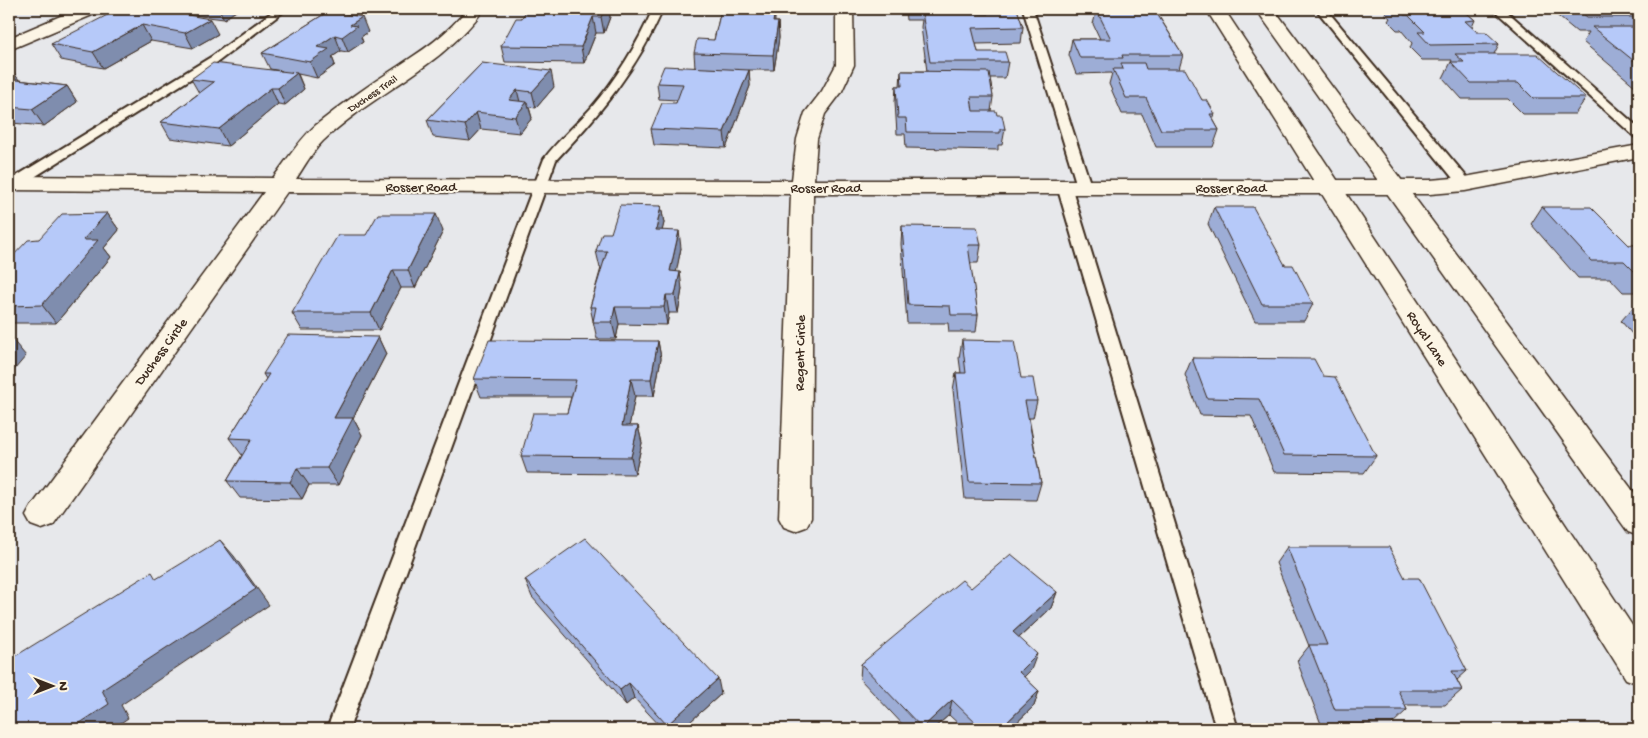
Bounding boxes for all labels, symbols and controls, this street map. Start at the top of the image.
street label: Duchess Trail [345,73,401,116]
street label: Rosser Road [386,180,458,197]
street label: Rosser Road [791,181,863,198]
street label: Rosser Road [1196,181,1268,198]
street label: Royal Lane [1402,309,1450,371]
street label: Regent Circle [792,314,811,391]
street label: Duchess Circle [131,315,193,390]
north arrow [28,660,78,710]
text: N [54,681,71,691]

